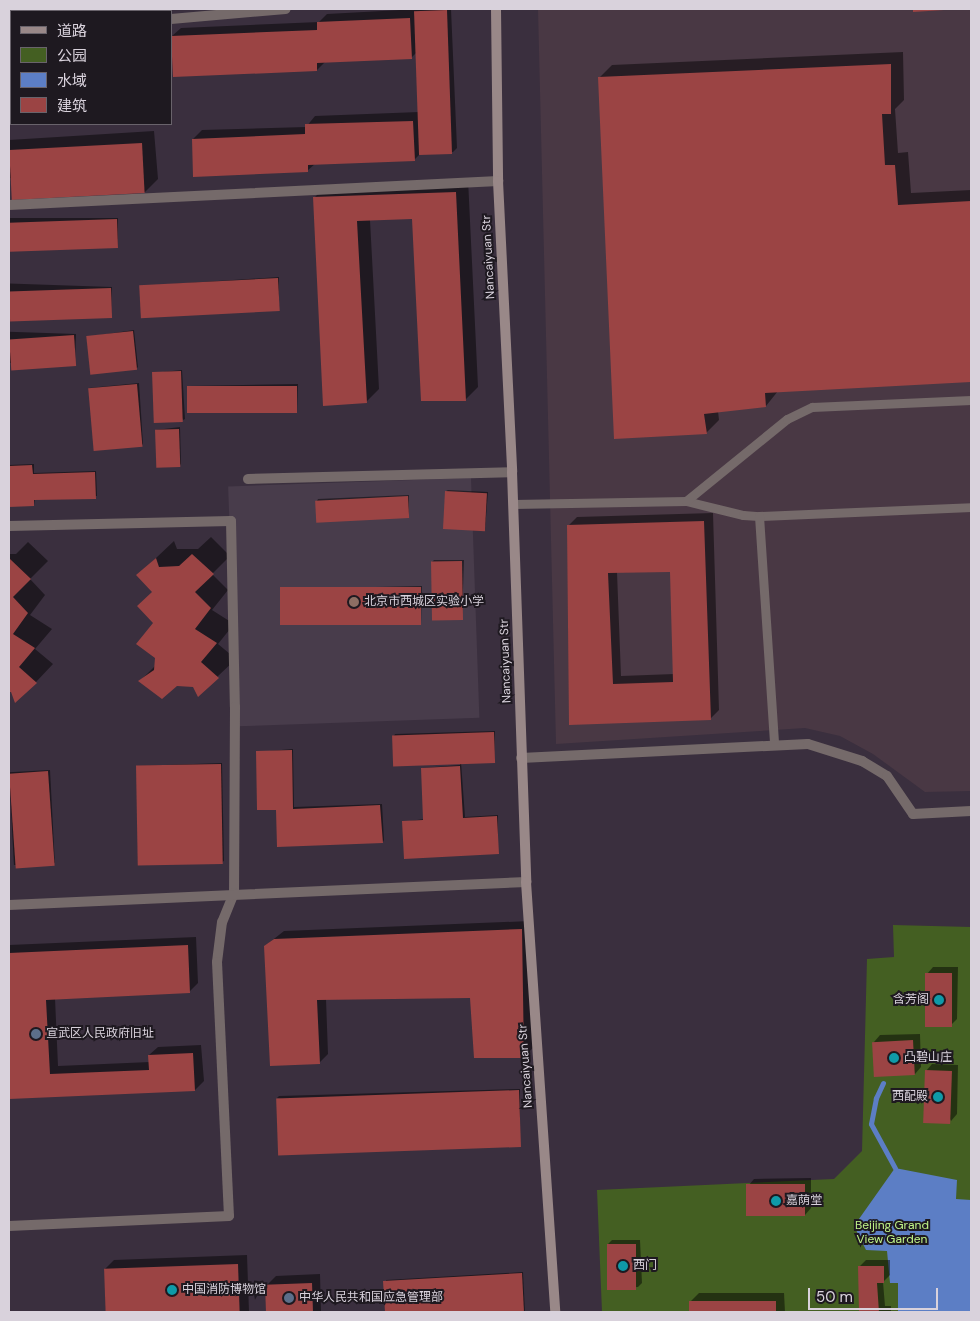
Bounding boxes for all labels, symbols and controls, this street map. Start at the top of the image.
legend [10,10,172,125]
text: 道路 [57,21,87,41]
text: 公园 [57,46,87,66]
text: 水域 [57,71,87,91]
text: 建筑 [57,96,87,116]
street label: Nancaiyuan Str [480,215,498,299]
place label: 北京市西城区实验小学 [364,595,484,609]
marker: 北京市西城区实验小学 [348,596,360,608]
street label: Nancaiyuan Str [497,619,515,703]
place label: 含芳阁 [893,993,929,1007]
marker: 含芳阁 [933,994,945,1006]
street label: Nancaiyuan Str [516,1023,536,1109]
place label: 宣武区人民政府旧址 [46,1027,154,1041]
marker: 宣武区人民政府旧址 [30,1028,42,1040]
place label: 凸碧山庄 [904,1051,952,1065]
marker: 凸碧山庄 [888,1052,900,1064]
place label: 西配殿 [892,1090,928,1104]
marker: 西配殿 [932,1091,944,1103]
place label: 嘉荫堂 [786,1194,822,1208]
marker: 嘉荫堂 [770,1195,782,1207]
park label: Beijing Grand View Garden [855,1219,929,1247]
place label: 西门 [633,1259,657,1273]
marker: 西门 [617,1260,629,1272]
scale bar [810,1278,940,1310]
place label: 中国消防博物馆 [182,1283,266,1297]
marker: 中国消防博物馆 [166,1284,178,1296]
text: 50 m [816,1287,853,1307]
place label: 中华人民共和国应急管理部 [299,1291,443,1305]
marker: 中华人民共和国应急管理部 [283,1292,295,1304]

